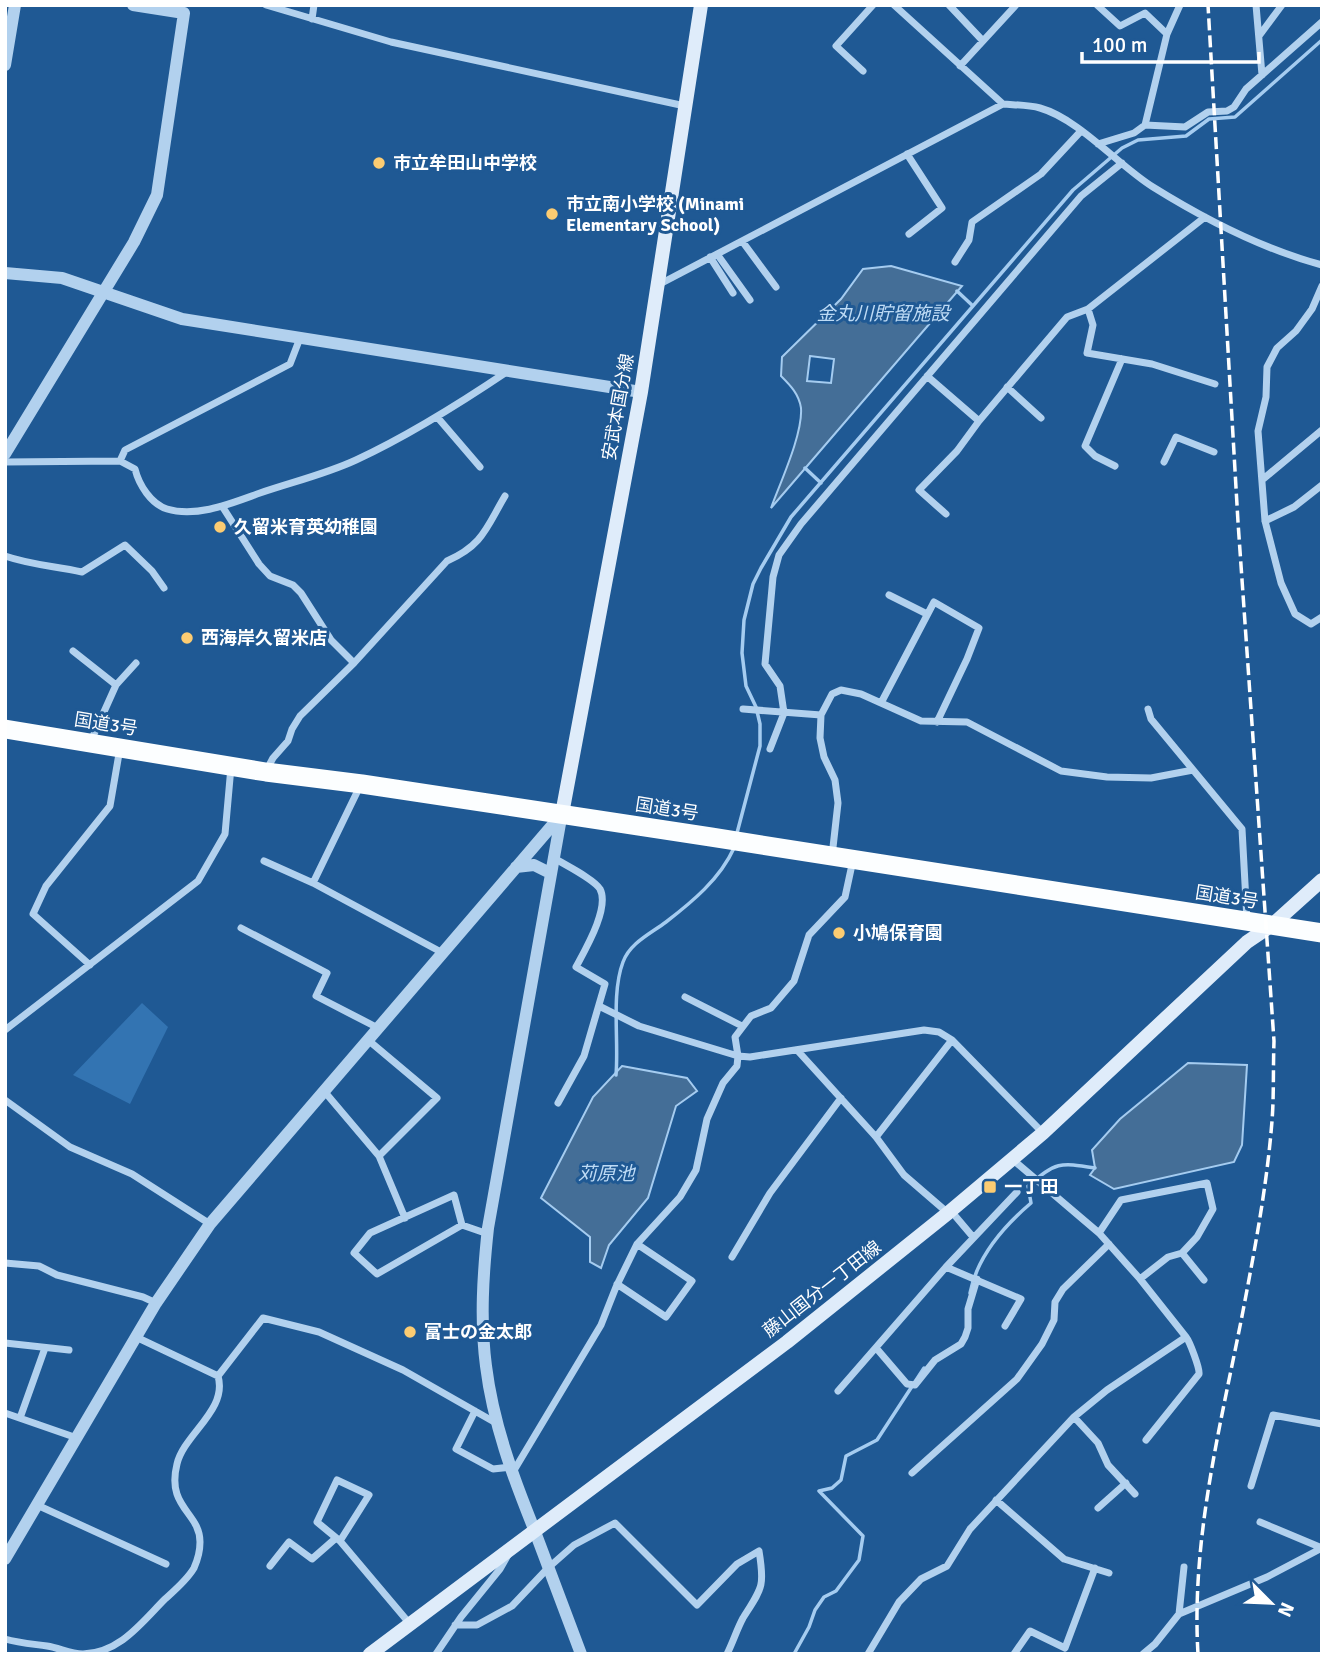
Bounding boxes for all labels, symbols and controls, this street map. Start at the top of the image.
scale bar [1082,21,1259,65]
text: 100 m [1092,32,1147,58]
place label: 市立牟田山中学校 [393,152,537,174]
marker: 市立牟田山中学校 [371,155,387,171]
place label: 市立南小学校 (Minami Elementary School) [566,193,744,236]
marker: 市立南小学校 (Minami Elementary School) [544,206,560,222]
water label: 金丸川貯留施設 [816,302,952,326]
street label: 安武本国分線 [598,352,638,462]
place label: 久留米育英幼稚園 [234,516,378,538]
marker: 久留米育英幼稚園 [212,519,228,535]
place label: 西海岸久留米店 [201,627,327,649]
marker: 西海岸久留米店 [179,630,195,646]
street label: 国道3号 [73,708,139,740]
street label: 国道3号 [634,793,700,825]
street label: 国道3号 [1194,881,1260,913]
place label: 小鳩保育園 [853,922,943,944]
marker: 小鳩保育園 [831,925,847,941]
water label: 苅原池 [577,1162,636,1186]
place label: 一丁田 [1004,1176,1058,1198]
marker: 一丁田 [982,1179,998,1195]
street label: 藤山国分一丁田線 [758,1236,886,1342]
place label: 富士の金太郎 [424,1321,532,1343]
marker: 富士の金太郎 [402,1324,418,1340]
north arrow [1236,1568,1306,1638]
text: N [1272,1599,1299,1620]

